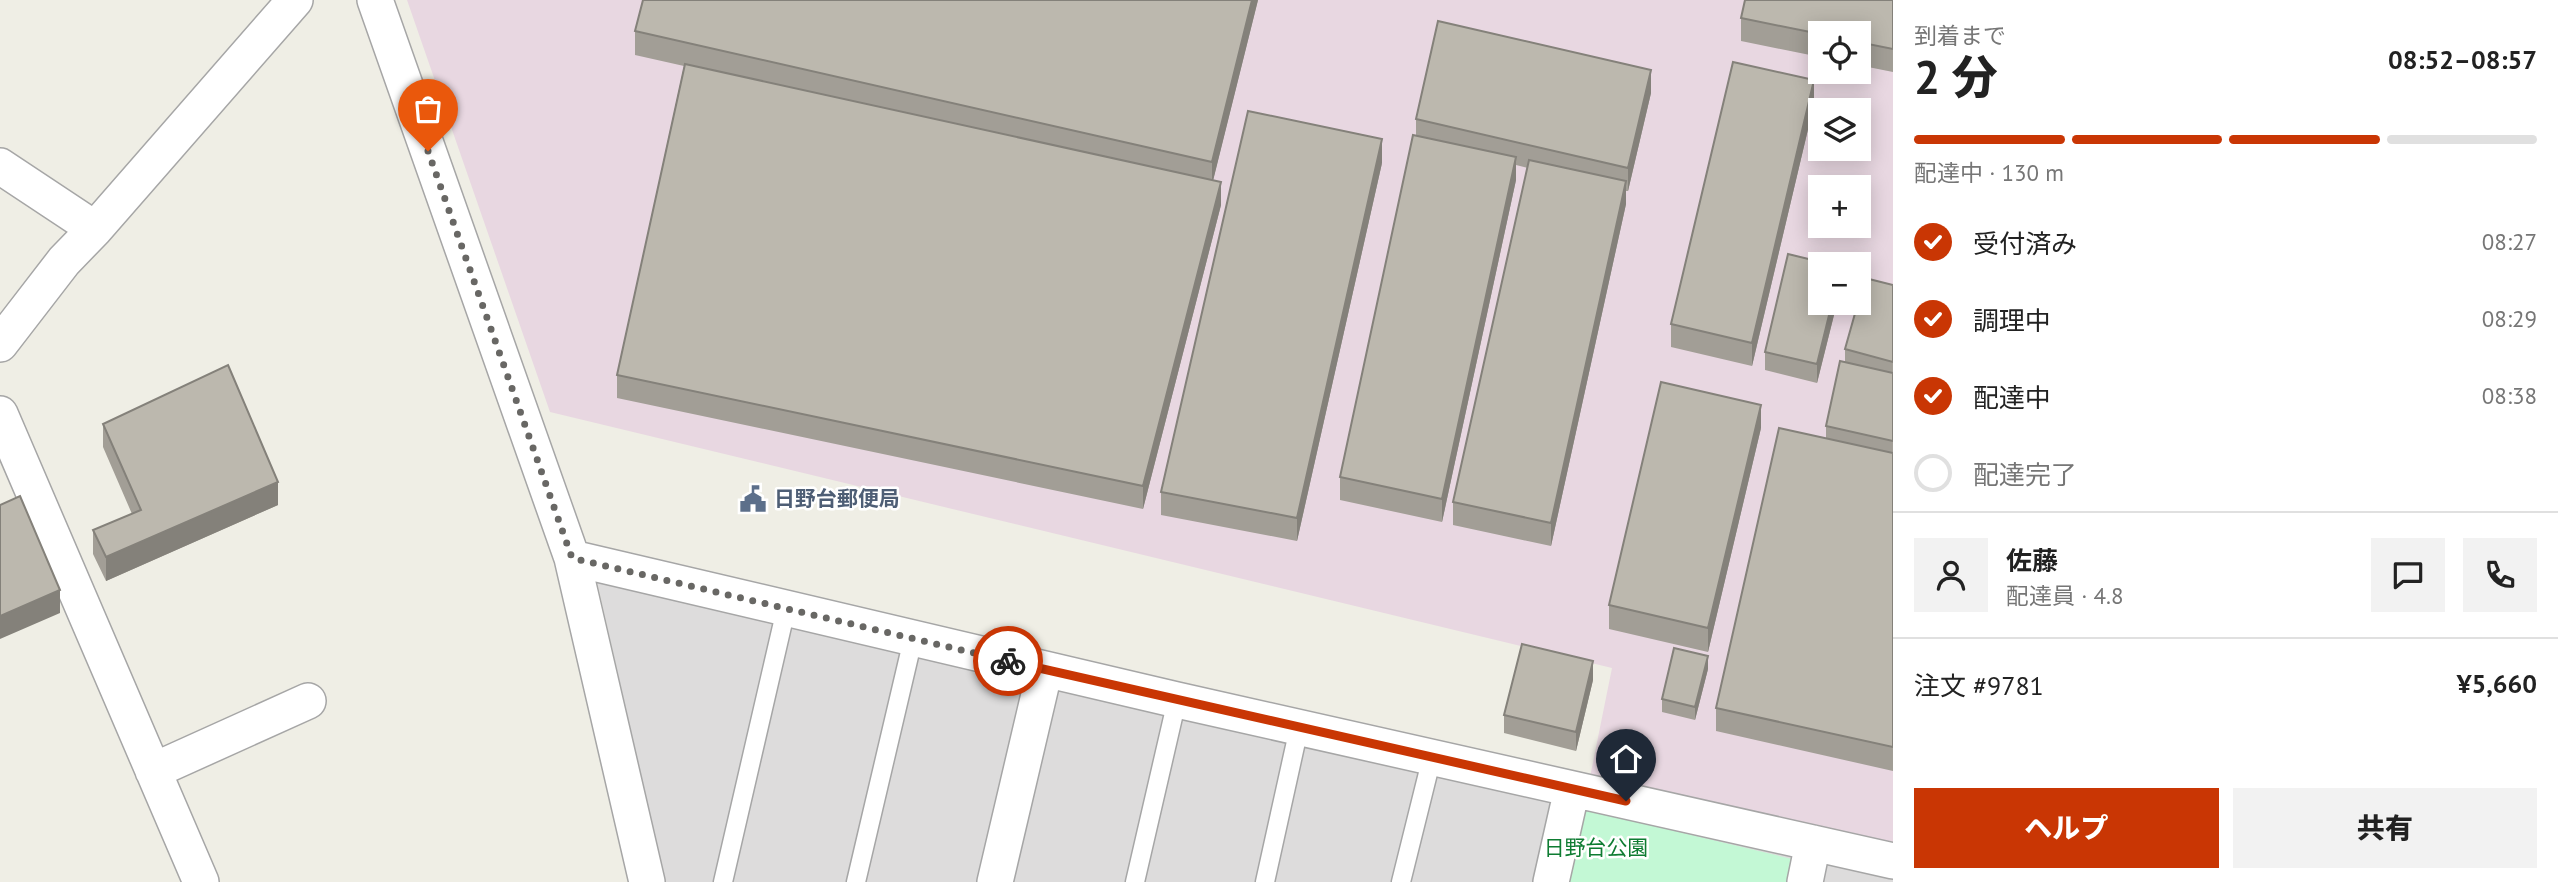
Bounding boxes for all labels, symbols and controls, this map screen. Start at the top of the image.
map controls [1808,21,1871,315]
button: locate [1808,21,1871,84]
text: 到着まで [1914,21,2006,50]
text: 08:52–08:57 [2388,43,2537,76]
text: 2 分 [1914,47,1998,107]
pin [398,79,458,151]
icon: bag [409,90,447,128]
button: layers [1808,98,1871,161]
text: 配達中 · 130 m [1914,158,2064,187]
button: + [1808,175,1871,238]
icon: check [1914,223,1952,261]
text: 受付済み [1973,227,2077,260]
text: 08:27 [2482,227,2537,256]
button: − [1808,252,1871,315]
icon: check [1914,300,1952,338]
text: 調理中 [1973,304,2051,337]
text: 08:29 [2482,304,2537,333]
icon: check [1914,377,1952,415]
text: 配達中 [1973,381,2051,414]
text: 08:38 [2482,381,2537,410]
text: 配達完了 [1973,458,2077,491]
public building icon: 日野台郵便局 [738,484,768,514]
place label: 日野台郵便局 [774,485,900,512]
button: person [1914,538,1988,612]
button: chat [2371,538,2445,612]
button: phone [2463,538,2537,612]
text: 佐藤 [2006,544,2058,577]
text: 配達員 · 4.8 [2006,581,2123,610]
courier [973,626,1043,696]
icon: bike [989,642,1027,680]
text: ¥5,660 [2457,667,2537,700]
text: 注文 #9781 [1914,669,2044,702]
pin [1596,729,1656,801]
icon: home [1607,740,1645,778]
button: ヘルプ [1914,788,2219,868]
button: 共有 [2233,788,2537,868]
park label: 日野台公園 [1544,834,1649,861]

